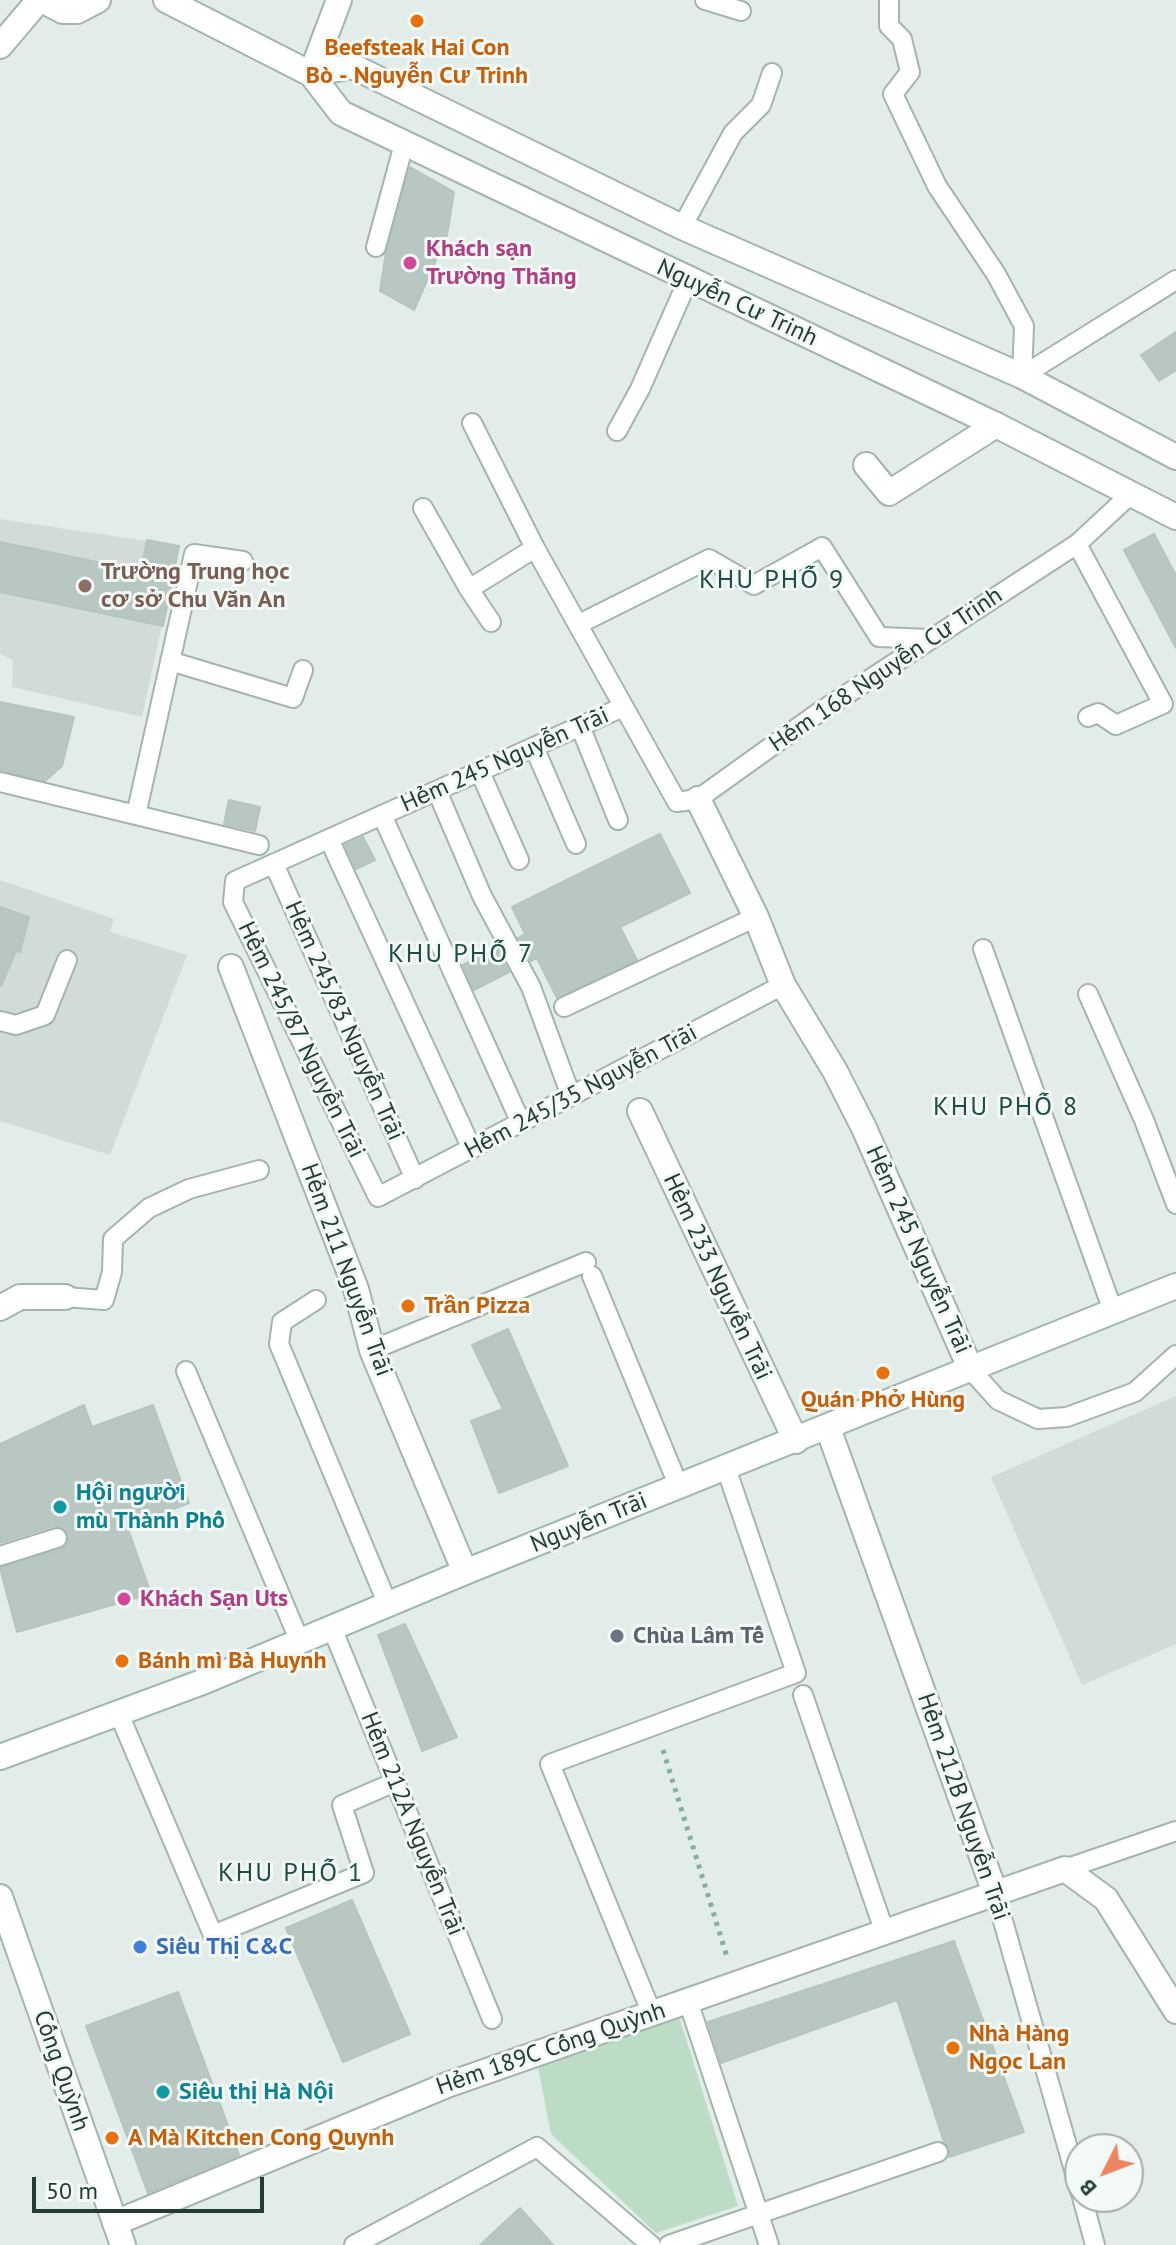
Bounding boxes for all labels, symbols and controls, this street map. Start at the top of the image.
marker: Beefsteak Hai Con Bò - Nguyễn Cư Trinh [408,12,426,30]
place label: Beefsteak Hai Con Bò - Nguyễn Cư Trinh [307,34,527,90]
place label: Khách sạn Trường Thắng [426,235,572,291]
marker: Khách sạn Trường Thắng [401,254,419,272]
street label: Nguyễn Cư Trinh [653,254,821,352]
place label: Trường Trung học cơ sở Chu Văn An [101,558,286,614]
district label: KHU PHỐ 9 [699,565,845,597]
marker: Trường Trung học cơ sở Chu Văn An [76,577,94,595]
street label: Hẻm 168 Nguyễn Cư Trinh [765,582,1007,758]
street label: Hẻm 245 Nguyễn Trãi [397,701,613,819]
street label: Hẻm 245/83 Nguyễn Trãi [278,897,410,1145]
street label: Hẻm 245/87 Nguyễn Trãi [231,917,371,1163]
district label: KHU PHỐ 7 [388,939,534,971]
street label: Hẻm 245/35 Nguyễn Trãi [460,1019,702,1165]
district label: KHU PHỐ 8 [933,1092,1079,1124]
street label: Hẻm 245 Nguyễn Trãi [859,1142,977,1358]
street label: Hẻm 211 Nguyễn Trãi [294,1160,398,1380]
street label: Hẻm 233 Nguyễn Trãi [657,1169,777,1385]
place label: Trần Pizza [424,1292,531,1320]
marker: Trần Pizza [399,1297,417,1315]
marker: Quán Phở Hùng [874,1364,892,1382]
place label: Quán Phở Hùng [802,1386,964,1414]
place label: Hội người mù Thành Phố [76,1479,225,1535]
street label: Nguyễn Trãi [526,1487,652,1559]
marker: Hội người mù Thành Phố [51,1498,69,1516]
place label: Khách Sạn Uts [140,1585,289,1613]
marker: Khách Sạn Uts [115,1590,133,1608]
place label: Chùa Lâm Tế [633,1622,764,1650]
marker: Chùa Lâm Tế [608,1627,626,1645]
place label: Bánh mì Bà Huynh [138,1647,326,1675]
marker: Bánh mì Bà Huynh [113,1652,131,1670]
street label: Hẻm 212B Nguyễn Trãi [911,1690,1015,1924]
street label: Hẻm 212A Nguyễn Trãi [354,1708,470,1940]
district label: KHU PHỐ 1 [218,1858,364,1890]
place label: Siêu Thị C&C [156,1933,293,1961]
marker: Siêu Thị C&C [131,1938,149,1956]
street label: Hẻm 189C Cống Quỳnh [432,1996,670,2102]
street label: Cống Quỳnh [27,2007,95,2135]
place label: Nhà Hàng Ngọc Lan [969,2020,1069,2076]
marker: Nhà Hàng Ngọc Lan [944,2039,962,2057]
place label: Siêu thị Hà Nội [179,2078,335,2106]
marker: Siêu thị Hà Nội [154,2083,172,2101]
place label: A Mà Kitchen Cong Quynh [128,2124,394,2152]
marker: A Mà Kitchen Cong Quynh [103,2129,121,2147]
north arrow [1064,2133,1144,2213]
scale bar [36,2161,268,2211]
text: B [1073,2174,1102,2202]
text: 50 m [46,2175,98,2206]

